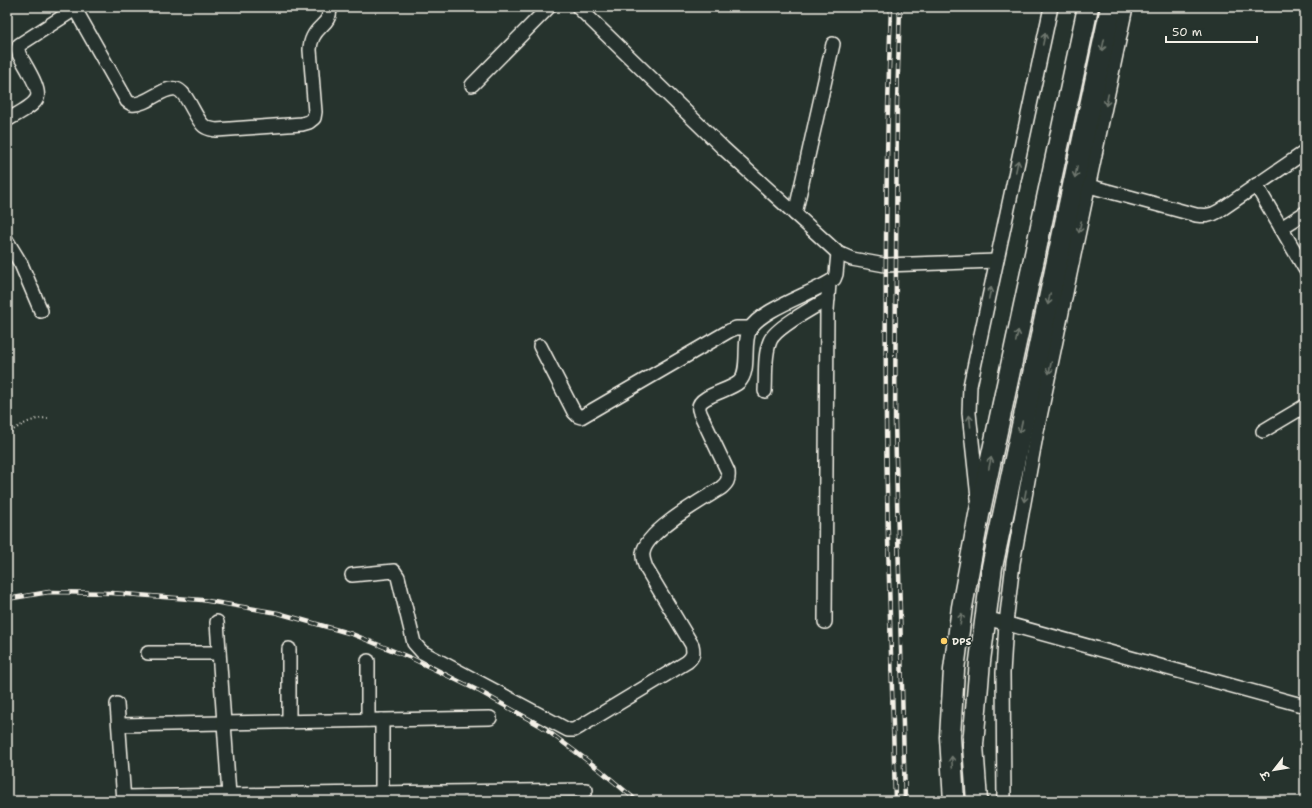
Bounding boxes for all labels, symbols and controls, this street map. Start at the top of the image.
scale bar [1166,18,1257,44]
text: 50 m [1172,24,1202,40]
one-way arrow [1040,32,1048,45]
one-way arrow [1098,38,1106,51]
one-way arrow [1102,93,1110,106]
one-way arrow [1013,160,1021,173]
one-way arrow [1071,166,1079,179]
one-way arrow [1076,220,1084,233]
one-way arrow [986,287,994,300]
one-way arrow [1044,293,1052,306]
one-way arrow [1014,330,1022,343]
one-way arrow [1046,361,1054,374]
one-way arrow [966,415,974,428]
one-way arrow [1017,420,1025,433]
one-way arrow [987,457,995,470]
one-way arrow [1021,489,1029,502]
one-way arrow [957,613,965,626]
place label: DPS [952,635,971,648]
marker: DPS [939,636,949,646]
north arrow [1254,750,1294,790]
one-way arrow [948,756,955,769]
text: उ [1257,766,1275,783]

